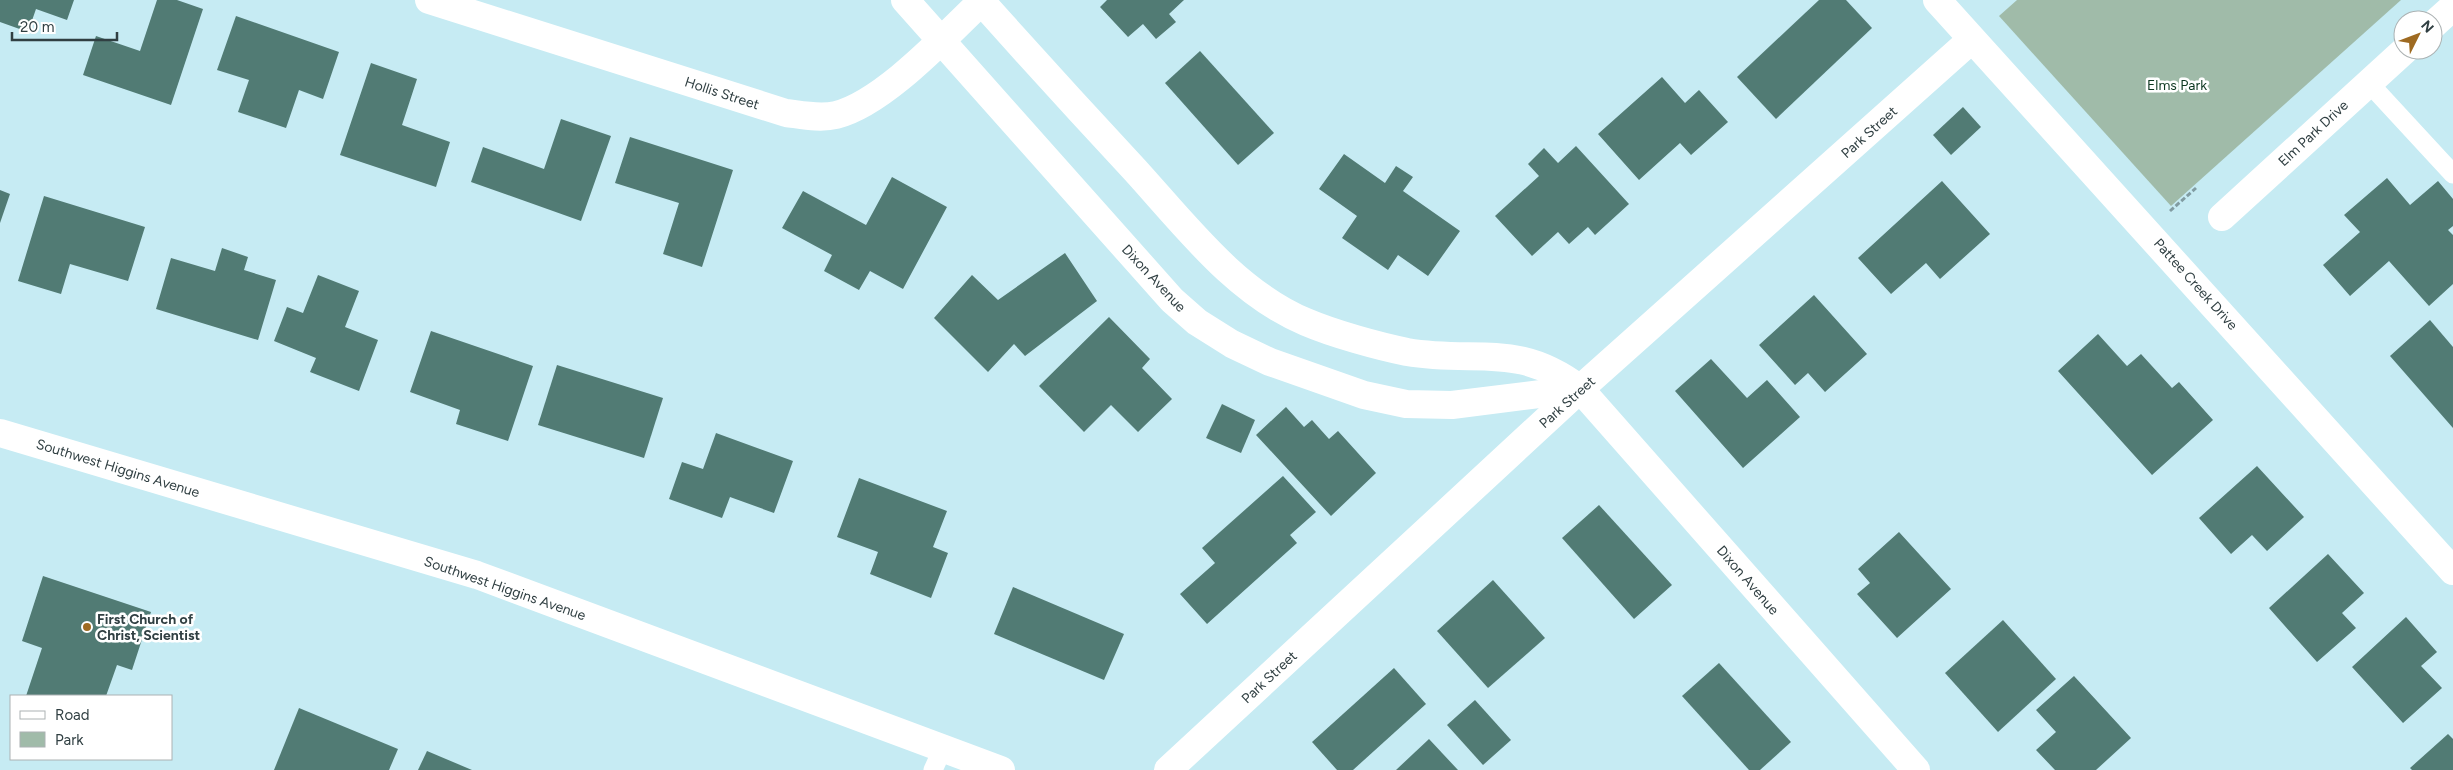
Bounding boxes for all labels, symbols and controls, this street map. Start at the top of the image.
scale bar [12,10,118,42]
north arrow [2393,10,2443,60]
text: N [2417,17,2437,36]
text: 20 m [20,18,54,36]
street label: Hollis Street [682,73,761,113]
park label: Elms Park [2147,77,2207,94]
street label: Elm Park Drive [2275,96,2352,170]
street label: Park Street [1838,103,1901,162]
street label: Pattee Creek Drive [2150,235,2241,334]
street label: Dixon Avenue [1118,241,1189,316]
street label: Park Street [1536,373,1599,432]
street label: Southwest Higgins Avenue [34,436,202,502]
street label: Dixon Avenue [1713,542,1783,619]
street label: Southwest Higgins Avenue [422,553,588,624]
place label: First Church of Christ, Scientist [97,611,201,644]
marker: First Church of Christ, Scientist [81,621,93,633]
street label: Park Street [1238,648,1300,707]
legend [10,695,172,760]
text: Road [55,706,90,724]
text: Park [55,731,84,749]

